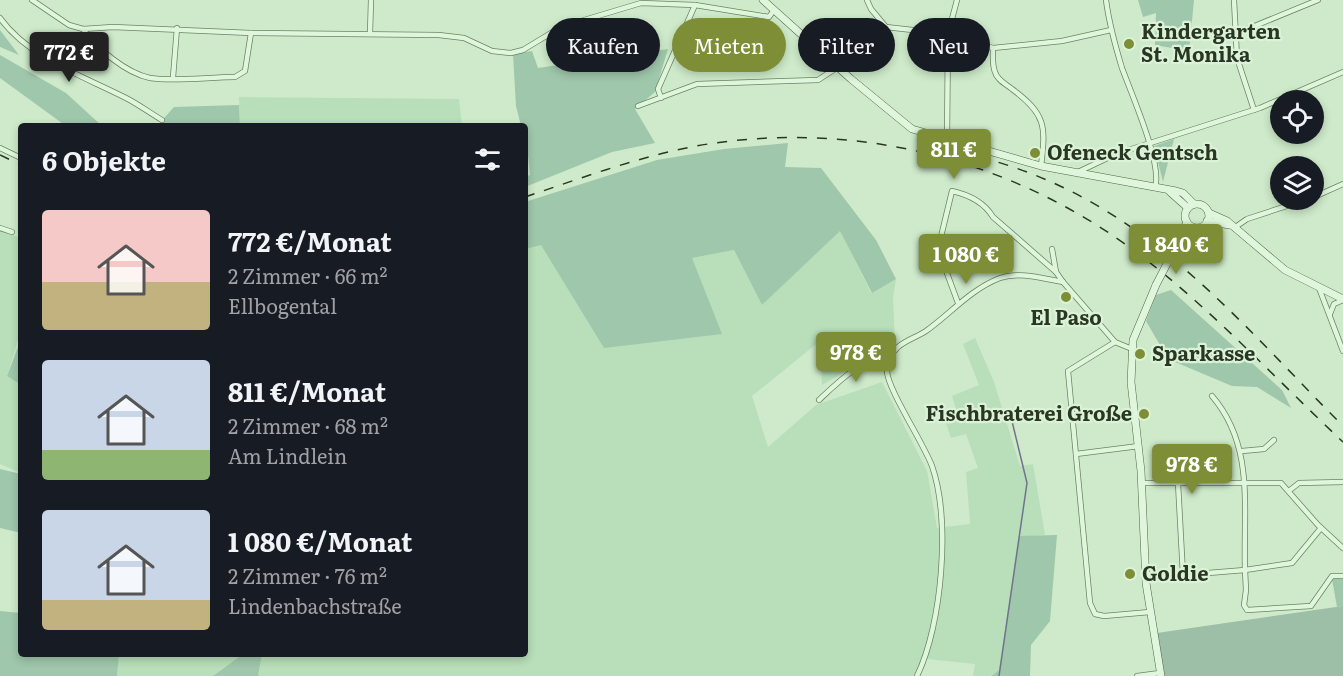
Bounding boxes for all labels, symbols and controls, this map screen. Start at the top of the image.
place label: Kindergarten St. Monika [1141,15,1281,68]
chip: Kaufen [546,18,660,72]
chip: Mieten [672,18,786,72]
chip: Filter [798,18,895,72]
chip: Neu [907,18,990,72]
pin: 772 € [27,32,111,83]
text: 772 € [44,36,94,66]
marker: Kindergarten St. Monika [1122,37,1136,51]
map controls [1270,90,1324,210]
button: locate [1270,90,1324,144]
pin: 811 € [912,129,996,180]
text: 811 € [931,133,977,163]
place label: Ofeneck Gentsch [1047,136,1218,166]
text: 6 Objekte [42,140,166,179]
icon: filters [471,143,504,176]
marker: Ofeneck Gentsch [1028,146,1042,160]
button: layers [1270,156,1324,210]
text: 772 €/Monat [228,221,392,260]
pin: 1 840 € [1121,224,1231,275]
text: 1 840 € [1143,228,1209,258]
icon: home [90,234,162,306]
pin: 1 080 € [911,234,1021,285]
text: 1 080 € [933,238,999,268]
text: 2 Zimmer · 66 m² [228,260,388,290]
text: Ellbogental [228,290,337,320]
marker: El Paso [1059,290,1073,304]
place label: El Paso [1030,301,1102,331]
pin: 978 € [814,332,898,383]
text: 978 € [830,336,882,366]
place label: Sparkasse [1152,337,1255,367]
marker: Sparkasse [1133,347,1147,361]
text: 811 €/Monat [228,371,386,410]
icon: home [90,384,162,456]
place label: Fischbraterei Große [925,397,1132,427]
marker: Fischbraterei Große [1137,407,1151,421]
text: 2 Zimmer · 68 m² [228,410,388,440]
text: Am Lindlein [228,440,347,470]
pin: 978 € [1150,444,1234,495]
text: 978 € [1166,448,1218,478]
text: 1 080 €/Monat [228,521,413,560]
icon: home [90,534,162,606]
place label: Goldie [1142,557,1209,587]
text: 2 Zimmer · 76 m² [228,560,387,590]
marker: Goldie [1123,567,1137,581]
text: Lindenbachstraße [228,590,402,620]

